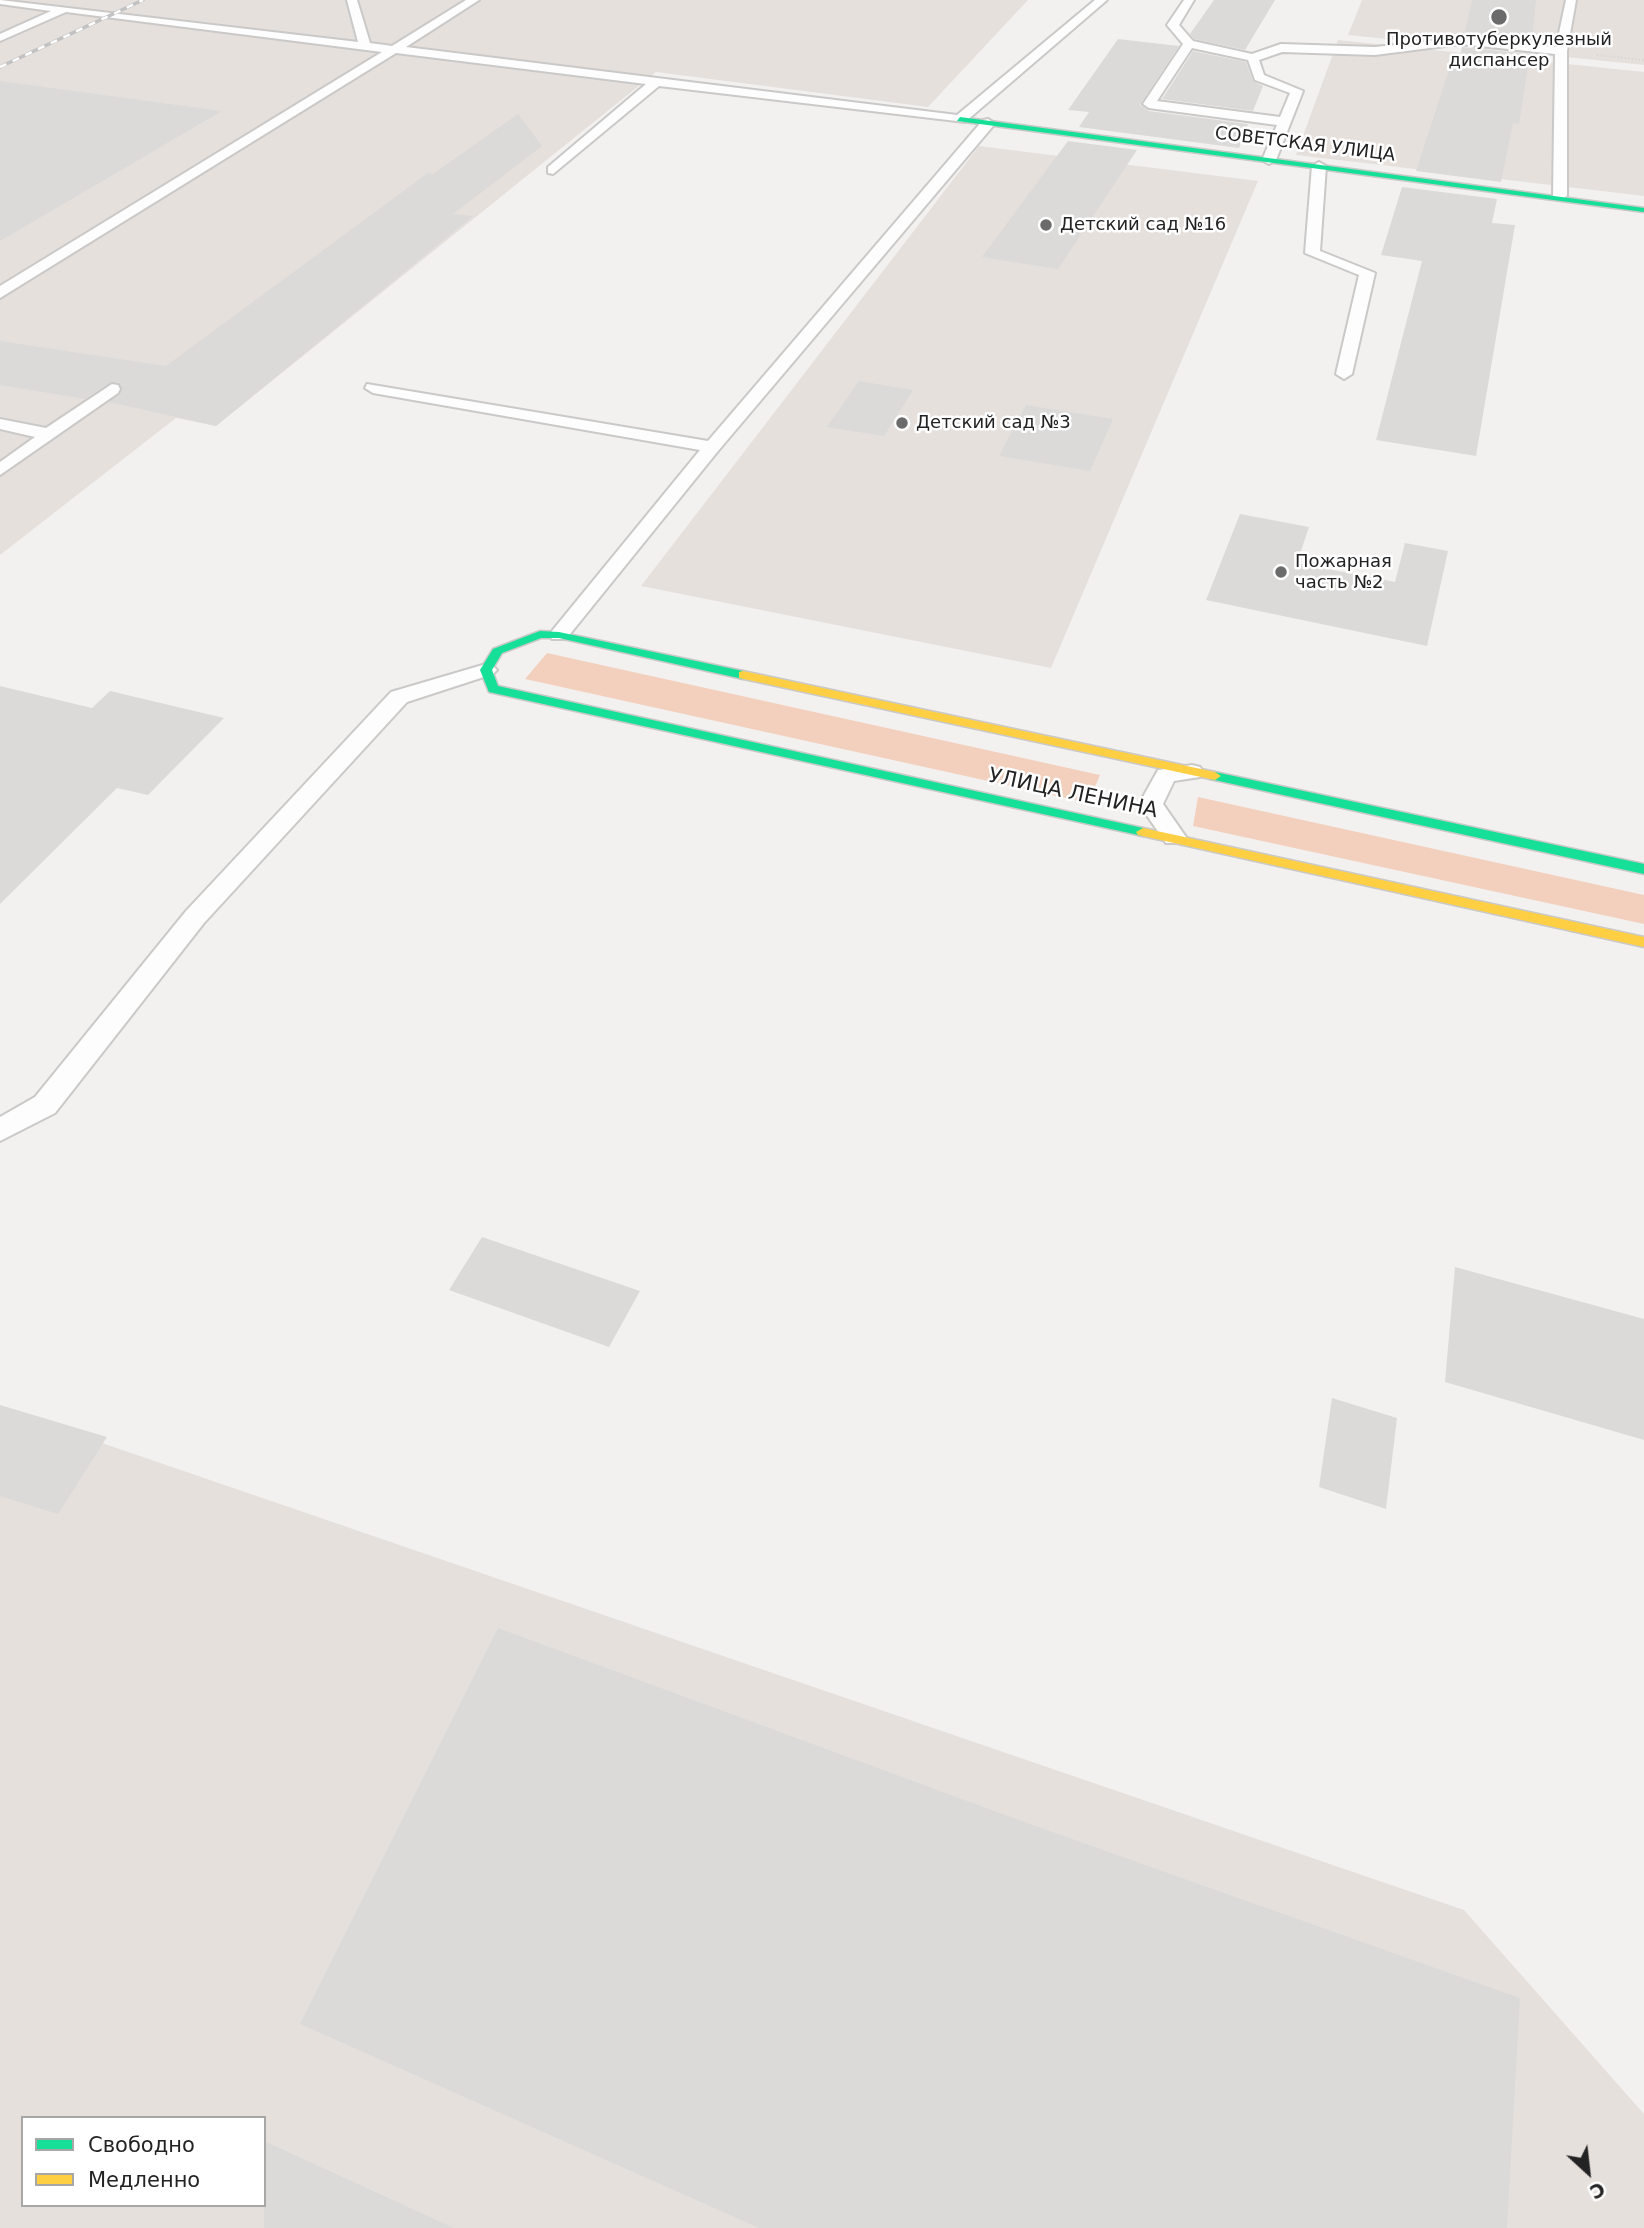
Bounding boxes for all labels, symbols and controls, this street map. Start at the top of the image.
marker: Противотуберкулезный диспансер [1489,7,1509,27]
place label: Противотуберкулезный диспансер [1386,29,1612,72]
street label: СОВЕТСКАЯ УЛИЦА [1214,123,1396,167]
place label: Детский сад №16 [1060,214,1226,236]
marker: Детский сад №16 [1038,217,1054,233]
place label: Детский сад №3 [916,412,1071,434]
marker: Детский сад №3 [894,415,910,431]
place label: Пожарная часть №2 [1295,551,1392,594]
marker: Пожарная часть №2 [1273,564,1289,580]
street label: УЛИЦА ЛЕНИНА [986,764,1160,824]
legend [21,2116,266,2207]
text: Свободно [88,2133,195,2157]
north arrow [1553,2137,1623,2207]
text: Медленно [88,2168,200,2192]
text: С [1586,2178,1609,2204]

